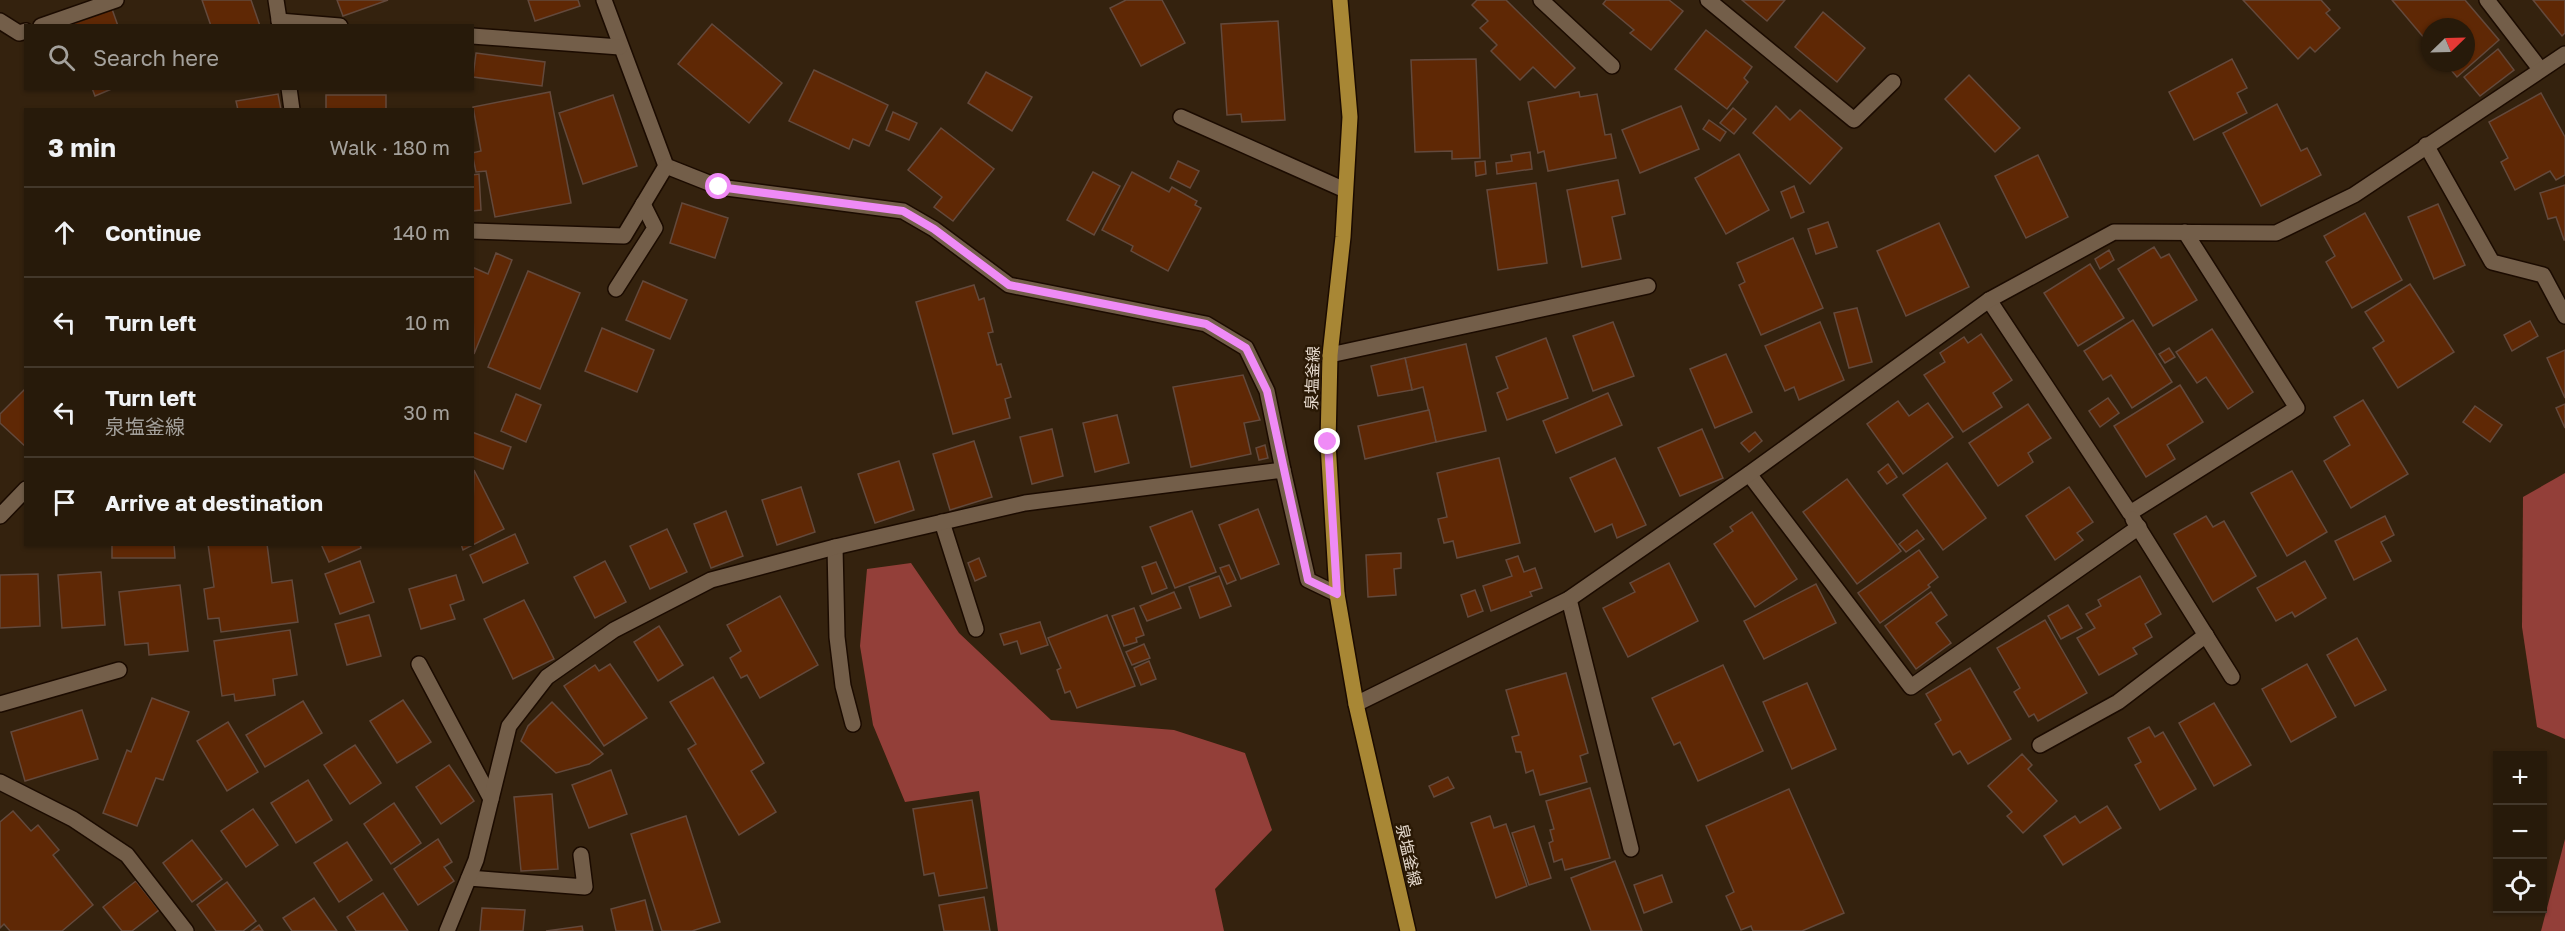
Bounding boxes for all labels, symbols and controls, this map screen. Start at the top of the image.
north arrow [2421,18,2475,72]
search box [24,24,474,90]
icon: search [45,41,78,74]
text: Search here [93,44,219,71]
text: 3 min [48,132,116,163]
text: Walk · 180 m [330,135,450,159]
route start [705,173,731,199]
icon: ahead [48,216,81,249]
text: Continue [105,219,201,246]
text: 140 m [393,220,450,244]
icon: left [48,306,81,339]
text: Turn left [105,309,196,336]
text: 10 m [405,310,450,334]
street label: 泉塩釜線 [1301,346,1323,410]
text: Turn left [105,384,196,411]
icon: left [48,396,81,429]
text: 30 m [403,400,450,424]
text: 泉塩釜線 [105,414,185,438]
route end [1314,428,1340,454]
icon: arrive [48,486,81,519]
text: Arrive at destination [105,489,323,516]
map controls [2493,751,2547,913]
button: + [2493,751,2547,805]
button: − [2493,805,2547,859]
street label: 泉塩釜線 [1392,822,1426,888]
button: locate [2493,859,2547,913]

